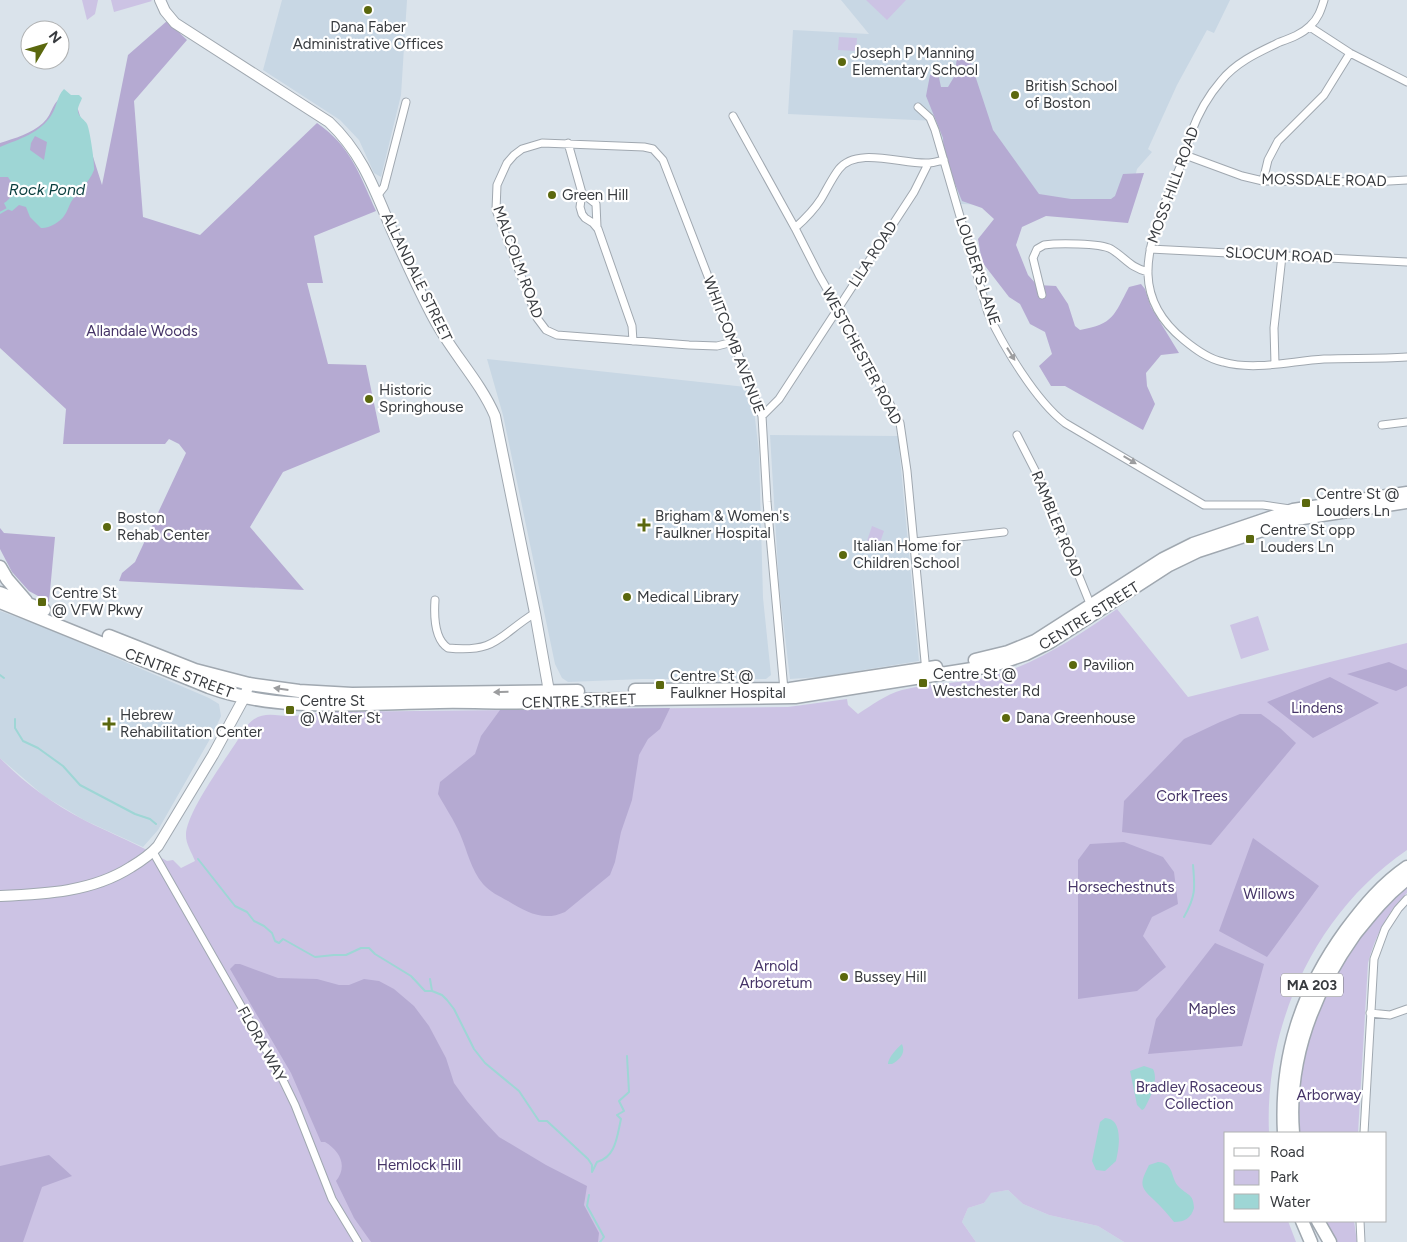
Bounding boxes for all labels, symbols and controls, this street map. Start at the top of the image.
marker: Dana Faber Administrative Offices [362,4,374,16]
place label: Dana Faber Administrative Offices [293,18,443,53]
north arrow [20,20,70,70]
text: N [45,28,65,47]
place label: Joseph P Manning Elementary School [852,44,978,79]
marker: Joseph P Manning Elementary School [836,56,848,68]
place label: British School of Boston [1025,77,1117,112]
marker: British School of Boston [1009,89,1021,101]
street label: MOSS HILL ROAD [1144,124,1202,246]
street label: MOSSDALE ROAD [1261,170,1387,190]
water label: Rock Pond [9,180,86,199]
place label: Green Hill [562,186,628,204]
marker: Green Hill [546,189,558,201]
street label: MALCOLM ROAD [489,203,547,321]
street label: ALLANDALE STREET [378,210,456,345]
street label: LOUDER'S LANE [952,215,1004,327]
street label: LILA ROAD [845,218,901,290]
street label: SLOCUM ROAD [1225,243,1333,267]
street label: WHITCOMB AVENUE [699,274,769,416]
street label: WESTCHESTER ROAD [818,284,906,428]
park label: Allandale Woods [86,322,198,340]
one-way arrow [1006,348,1015,361]
place label: Historic Springhouse [379,381,463,416]
marker: Historic Springhouse [363,393,375,405]
one-way arrow [1123,456,1136,465]
street label: RAMBLER ROAD [1028,468,1086,580]
place label: Centre St @ Louders Ln [1316,485,1400,520]
marker: Centre St @ Louders Ln [1300,497,1312,509]
place label: Brigham & Women's Faulkner Hospital [655,507,789,542]
place label: Boston Rehab Center [117,509,209,544]
marker: Brigham & Women's Faulkner Hospital [637,518,651,532]
marker: Boston Rehab Center [101,521,113,533]
place label: Centre St opp Louders Ln [1260,521,1355,556]
marker: Centre St opp Louders Ln [1244,533,1256,545]
place label: Italian Home for Children School [853,537,961,572]
marker: Italian Home for Children School [837,549,849,561]
street label: CENTRE STREET [1036,578,1143,654]
place label: Centre St @ VFW Pkwy [52,584,143,619]
place label: Medical Library [637,588,739,606]
marker: Medical Library [621,591,633,603]
marker: Centre St @ VFW Pkwy [36,596,48,608]
street label: CENTRE STREET [122,644,236,702]
place label: Pavilion [1083,656,1134,674]
marker: Pavilion [1067,659,1079,671]
place label: Centre St @ Westchester Rd [933,665,1040,700]
place label: Centre St @ Faulkner Hospital [670,667,786,702]
marker: Centre St @ Westchester Rd [917,677,929,689]
marker: Centre St @ Faulkner Hospital [654,679,666,691]
one-way arrow [273,685,289,693]
one-way arrow [493,688,509,696]
street label: CENTRE STREET [521,690,637,712]
place label: Centre St @ Walter St [300,692,381,727]
park label: Lindens [1291,699,1343,717]
marker: Centre St @ Walter St [284,704,296,716]
place label: Hebrew Rehabilitation Center [120,706,262,741]
place label: Dana Greenhouse [1016,709,1136,727]
marker: Dana Greenhouse [1000,712,1012,724]
marker: Hebrew Rehabilitation Center [102,717,116,731]
park label: Cork Trees [1156,787,1228,805]
park label: Horsechestnuts [1068,878,1174,896]
park label: Willows [1243,885,1295,903]
park label: Arnold Arboretum [740,957,812,992]
place label: Bussey Hill [854,968,926,986]
marker: Bussey Hill [838,971,850,983]
road number: MA 203 [1281,974,1343,996]
park label: Maples [1188,1000,1236,1018]
street label: FLORA WAY [234,1003,290,1085]
park label: Bradley Rosaceous Collection [1136,1078,1262,1113]
park label: Arborway [1297,1086,1362,1104]
legend [1224,1132,1387,1222]
text: Road [1270,1143,1305,1161]
park label: Hemlock Hill [377,1156,461,1174]
text: Park [1270,1168,1299,1186]
text: Water [1270,1193,1310,1211]

